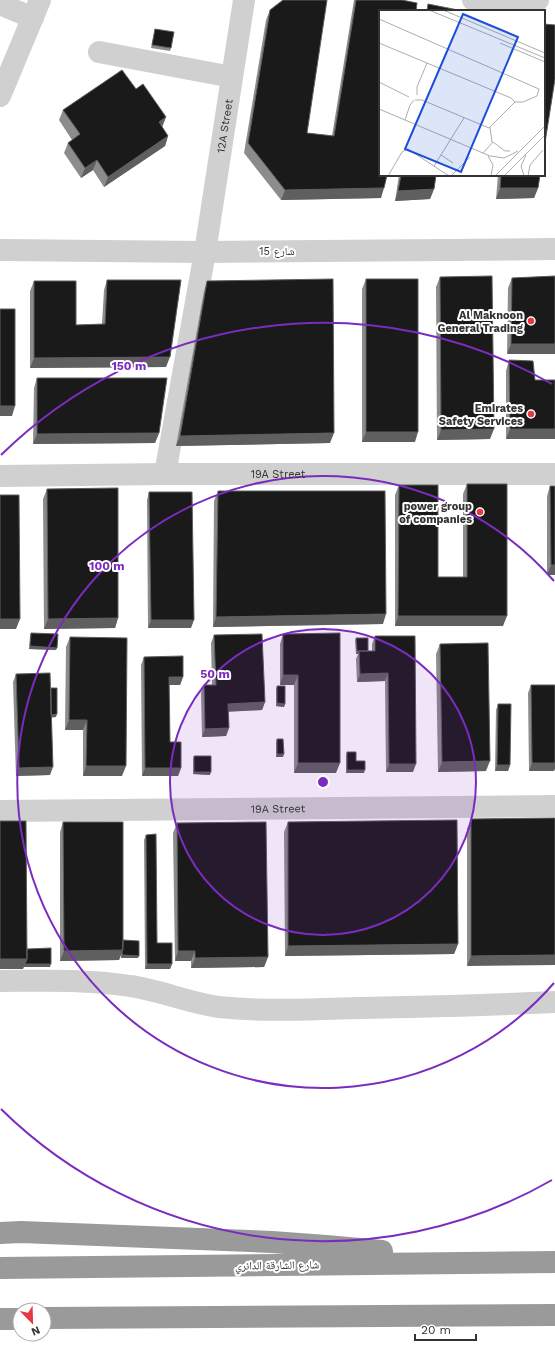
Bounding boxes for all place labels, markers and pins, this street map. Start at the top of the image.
place label: Al Maknoon General Trading [437,309,524,335]
marker: Al Maknoon General Trading [526,316,536,326]
place label: Emirates Safety Services [439,402,523,428]
marker: Emirates Safety Services [526,409,536,419]
place label: power group of companies [399,500,472,526]
marker: power group of companies [475,507,485,517]
centre of rings [316,775,330,789]

